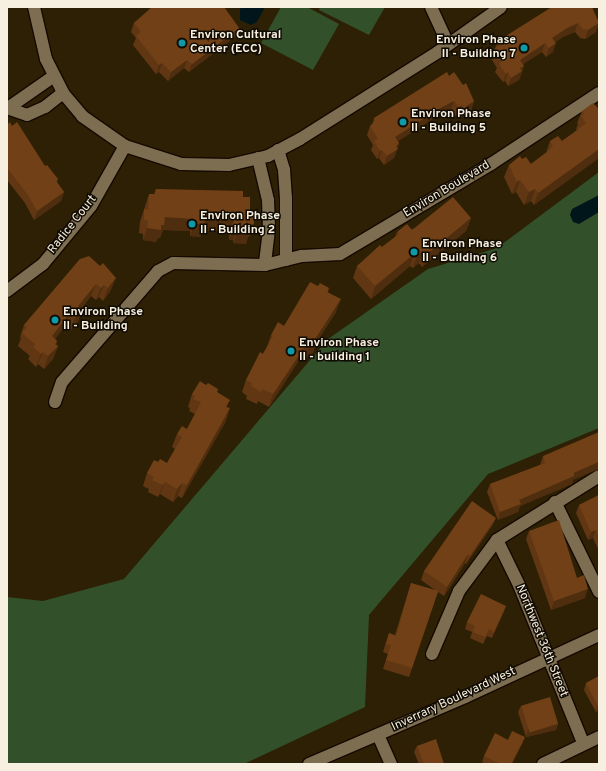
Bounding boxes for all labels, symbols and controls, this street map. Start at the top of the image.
place label: Environ Cultural Center (ECC) [190,29,281,57]
place label: Environ Phase II - Building 7 [436,34,516,62]
marker: Environ Cultural Center (ECC) [177,38,187,48]
marker: Environ Phase II - Building 7 [519,43,529,53]
place label: Environ Phase II - Building 5 [411,108,491,136]
marker: Environ Phase II - Building 5 [398,117,408,127]
street label: Environ Boulevard [401,159,493,221]
street label: Radice Court [46,193,100,257]
place label: Environ Phase II - Building 2 [200,210,280,238]
marker: Environ Phase II - Building 2 [187,219,197,229]
place label: Environ Phase II - Building 6 [422,238,502,266]
marker: Environ Phase II - Building 6 [409,247,419,257]
place label: Environ Phase II - Building [63,306,143,334]
marker: Environ Phase II - Building [50,315,60,325]
place label: Environ Phase II - building 1 [299,337,379,365]
marker: Environ Phase II - building 1 [286,346,296,356]
street label: Northwest 36th Street [512,583,570,699]
street label: Inverrary Boulevard West [390,665,518,735]

